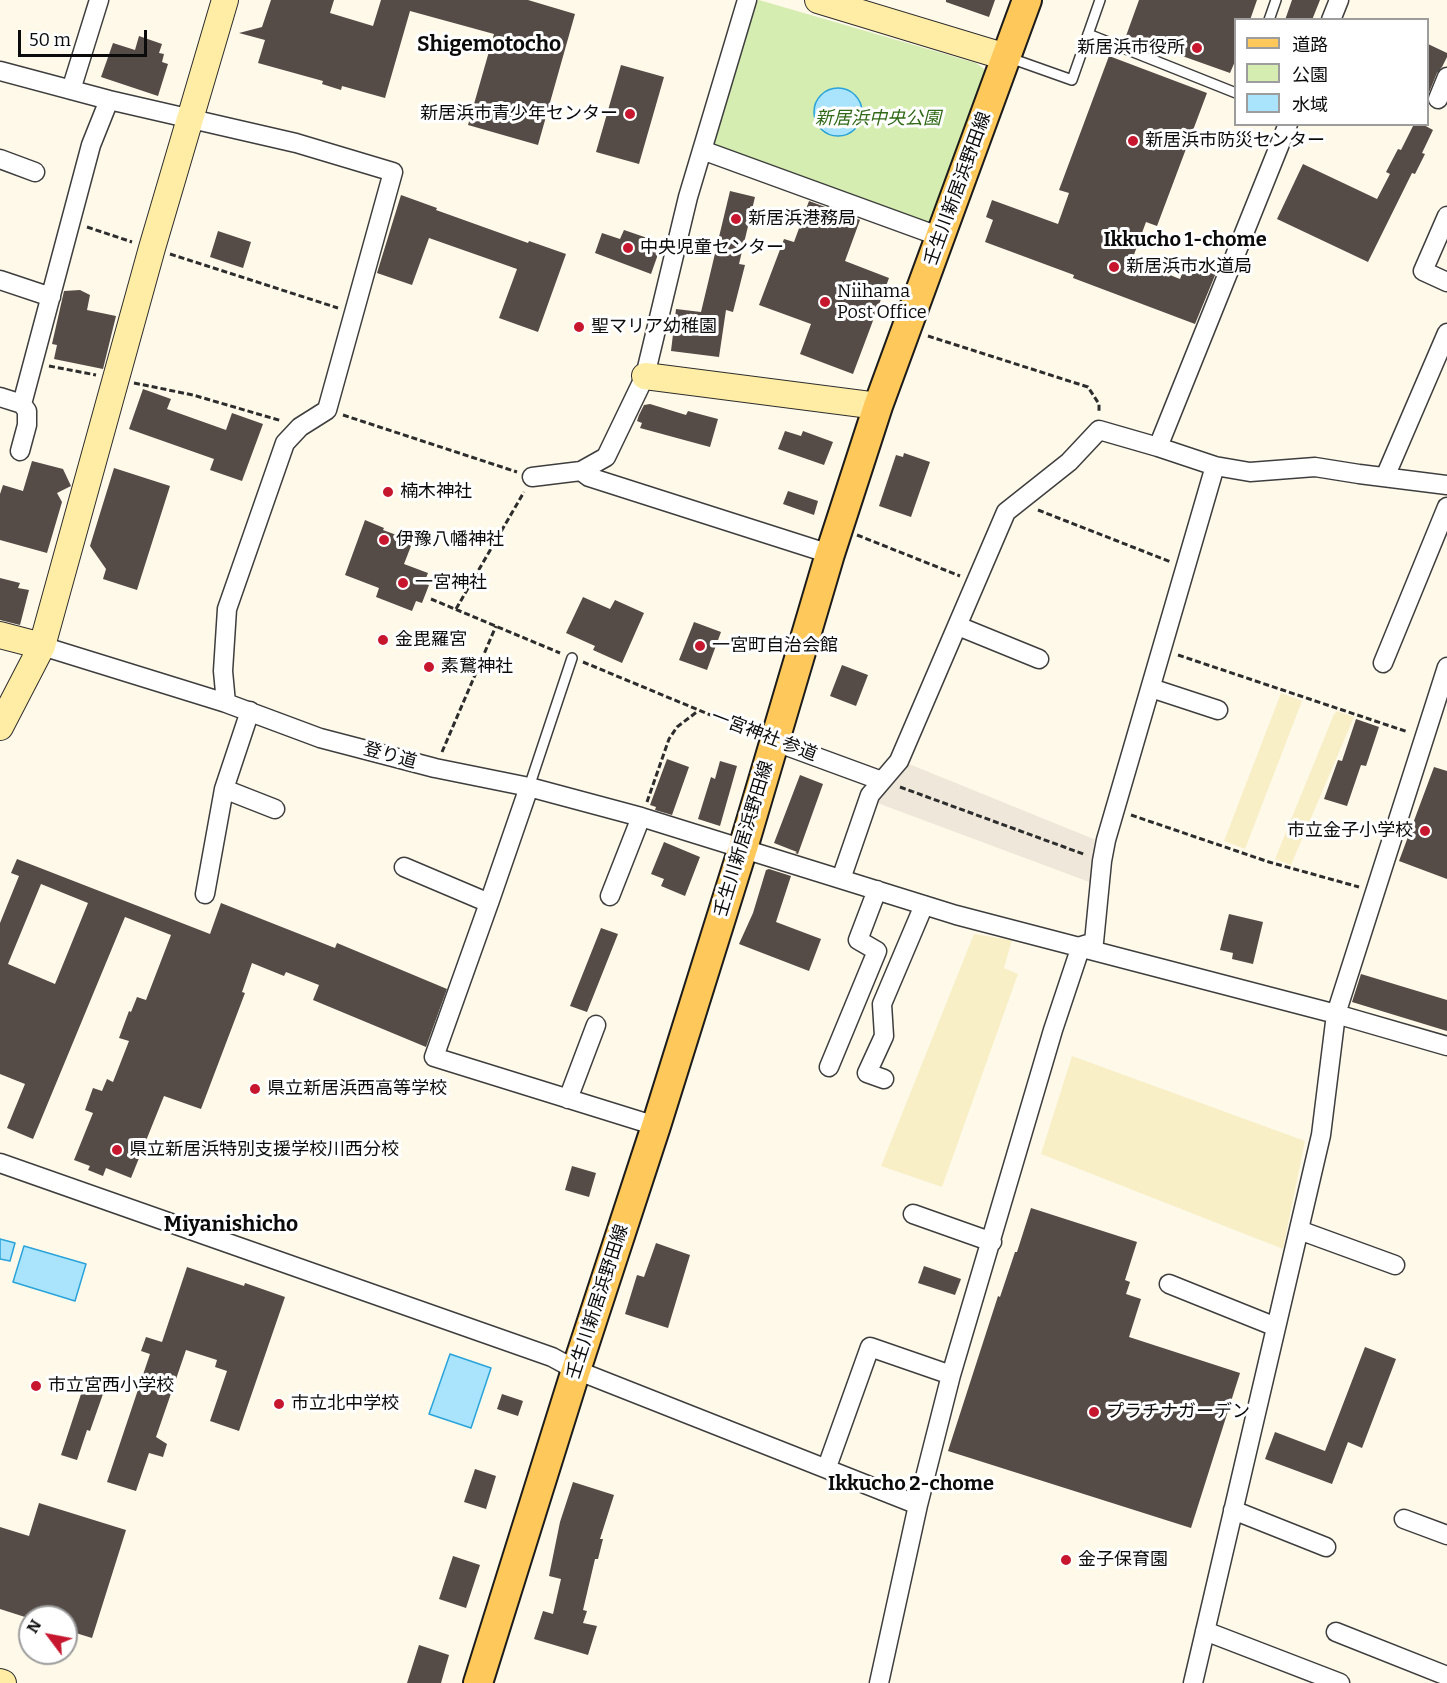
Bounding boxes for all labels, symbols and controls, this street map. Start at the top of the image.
scale bar [21,18,150,56]
legend [1234,18,1429,126]
text: 50 m [29,29,71,51]
district label: Shigemotocho [417,32,561,58]
text: 道路 [1292,34,1328,56]
place label: 新居浜市役所 [1077,37,1185,59]
marker: 新居浜市役所 [1190,41,1204,55]
text: 公園 [1292,64,1328,86]
text: 水域 [1292,94,1328,116]
place label: 新居浜市青少年センター [420,103,618,125]
marker: 新居浜市青少年センター [623,107,637,121]
park label: 新居浜中央公園 [815,108,941,130]
street label: 壬生川新居浜野田線 [920,109,996,269]
place label: 新居浜市防災センター [1145,130,1325,152]
marker: 新居浜市防災センター [1126,134,1140,148]
place label: 新居浜港務局 [748,208,856,230]
marker: 新居浜港務局 [729,212,743,226]
district label: Ikkucho 1-chome [1103,228,1267,252]
place label: 中央児童センター [640,237,784,259]
marker: 中央児童センター [621,241,635,255]
place label: 新居浜市水道局 [1126,256,1252,278]
marker: 新居浜市水道局 [1107,260,1121,274]
place label: Niihama Post Office [837,281,927,324]
marker: Niihama Post Office [818,295,832,309]
place label: 聖マリア幼稚園 [591,316,717,338]
marker: 聖マリア幼稚園 [572,320,586,334]
place label: 楠木神社 [400,481,472,503]
marker: 楠木神社 [381,485,395,499]
place label: 伊豫八幡神社 [396,529,504,551]
marker: 伊豫八幡神社 [377,533,391,547]
place label: 一宮神社 [415,572,487,594]
marker: 一宮神社 [396,576,410,590]
place label: 金毘羅宮 [395,629,467,651]
marker: 金毘羅宮 [376,633,390,647]
place label: 一宮町自治会館 [712,635,838,657]
marker: 一宮町自治会館 [693,639,707,653]
place label: 素鵞神社 [441,656,513,678]
marker: 素鵞神社 [422,660,436,674]
street label: 一宮神社 参道 [708,706,820,766]
street label: 登り道 [361,739,419,773]
street label: 壬生川新居浜野田線 [710,758,778,920]
place label: 市立金子小学校 [1287,820,1413,842]
marker: 市立金子小学校 [1418,824,1432,838]
place label: 県立新居浜西高等学校 [267,1078,447,1100]
marker: 県立新居浜西高等学校 [248,1082,262,1096]
place label: 県立新居浜特別支援学校川西分校 [129,1139,399,1161]
marker: 県立新居浜特別支援学校川西分校 [110,1143,124,1157]
district label: Miyanishicho [164,1212,298,1238]
street label: 壬生川新居浜野田線 [563,1222,633,1382]
place label: 市立宮西小学校 [48,1375,174,1397]
marker: 市立宮西小学校 [29,1379,43,1393]
place label: 市立北中学校 [291,1393,399,1415]
marker: 市立北中学校 [272,1397,286,1411]
place label: プラチナガーデン [1106,1401,1250,1423]
marker: プラチナガーデン [1087,1405,1101,1419]
district label: Ikkucho 2-chome [828,1472,994,1496]
place label: 金子保育園 [1078,1549,1168,1571]
marker: 金子保育園 [1059,1553,1073,1567]
north arrow [18,1605,78,1665]
text: N [23,1616,45,1637]

